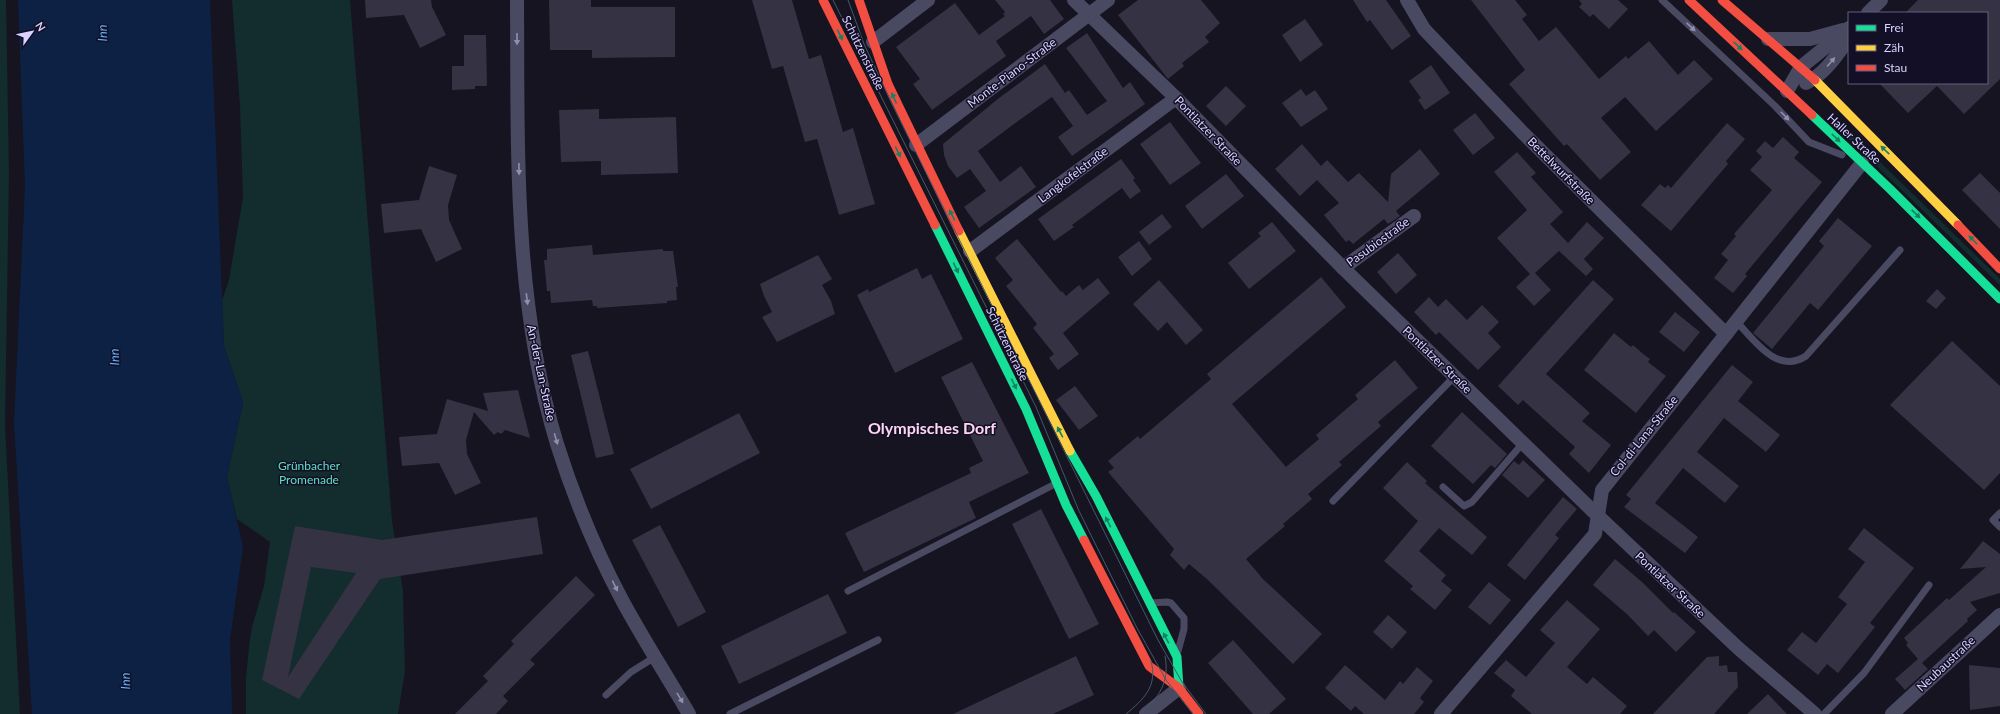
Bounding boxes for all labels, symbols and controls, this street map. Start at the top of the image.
north arrow [12,12,52,52]
legend [1848,12,1988,84]
street label: Schützenstraße [839,13,888,93]
text: N [33,19,49,33]
text: Frei [1884,20,1904,35]
one-way arrow [1686,22,1696,31]
water label: Inn [94,24,110,42]
one-way arrow [837,29,843,41]
one-way arrow [514,33,520,46]
street label: Monte-Piano-Straße [964,34,1059,111]
text: Zäh [1884,40,1904,55]
one-way arrow [1733,41,1743,50]
one-way arrow [1826,57,1835,68]
text: Stau [1884,60,1907,75]
one-way arrow [891,92,897,104]
street label: Pontlatzer Straße [1172,93,1245,168]
street label: Haller Straße [1824,110,1884,167]
one-way arrow [1780,111,1790,121]
one-way arrow [1831,133,1841,143]
street label: Bettelwurfstraße [1525,134,1598,207]
street label: Langkofelstraße [1035,143,1111,206]
one-way arrow [895,146,901,157]
one-way arrow [1880,146,1890,155]
one-way arrow [516,163,522,176]
one-way arrow [948,209,955,221]
one-way arrow [1911,209,1921,219]
street label: Pasubiostraße [1343,214,1412,270]
one-way arrow [1969,236,1978,245]
one-way arrow [953,262,959,274]
one-way arrow [524,293,530,305]
street label: Schützenstraße [983,304,1032,384]
street label: An-der-Lan-Straße [524,323,559,423]
street label: Pontlatzer Straße [1400,323,1475,396]
water label: Inn [106,348,122,366]
one-way arrow [1011,379,1017,390]
street label: Col-di-Lana-Straße [1607,392,1681,479]
district label: Olympisches Dorf [868,418,996,437]
one-way arrow [1056,426,1063,437]
one-way arrow [553,434,559,446]
park label: Grünbacher Promenade [278,458,341,487]
one-way arrow [1105,516,1111,527]
street label: Pontlatzer Straße [1632,548,1709,621]
one-way arrow [612,580,618,591]
one-way arrow [1163,632,1170,644]
street label: Neubaustraße [1913,633,1978,694]
water label: Inn [117,672,133,690]
one-way arrow [676,692,683,704]

